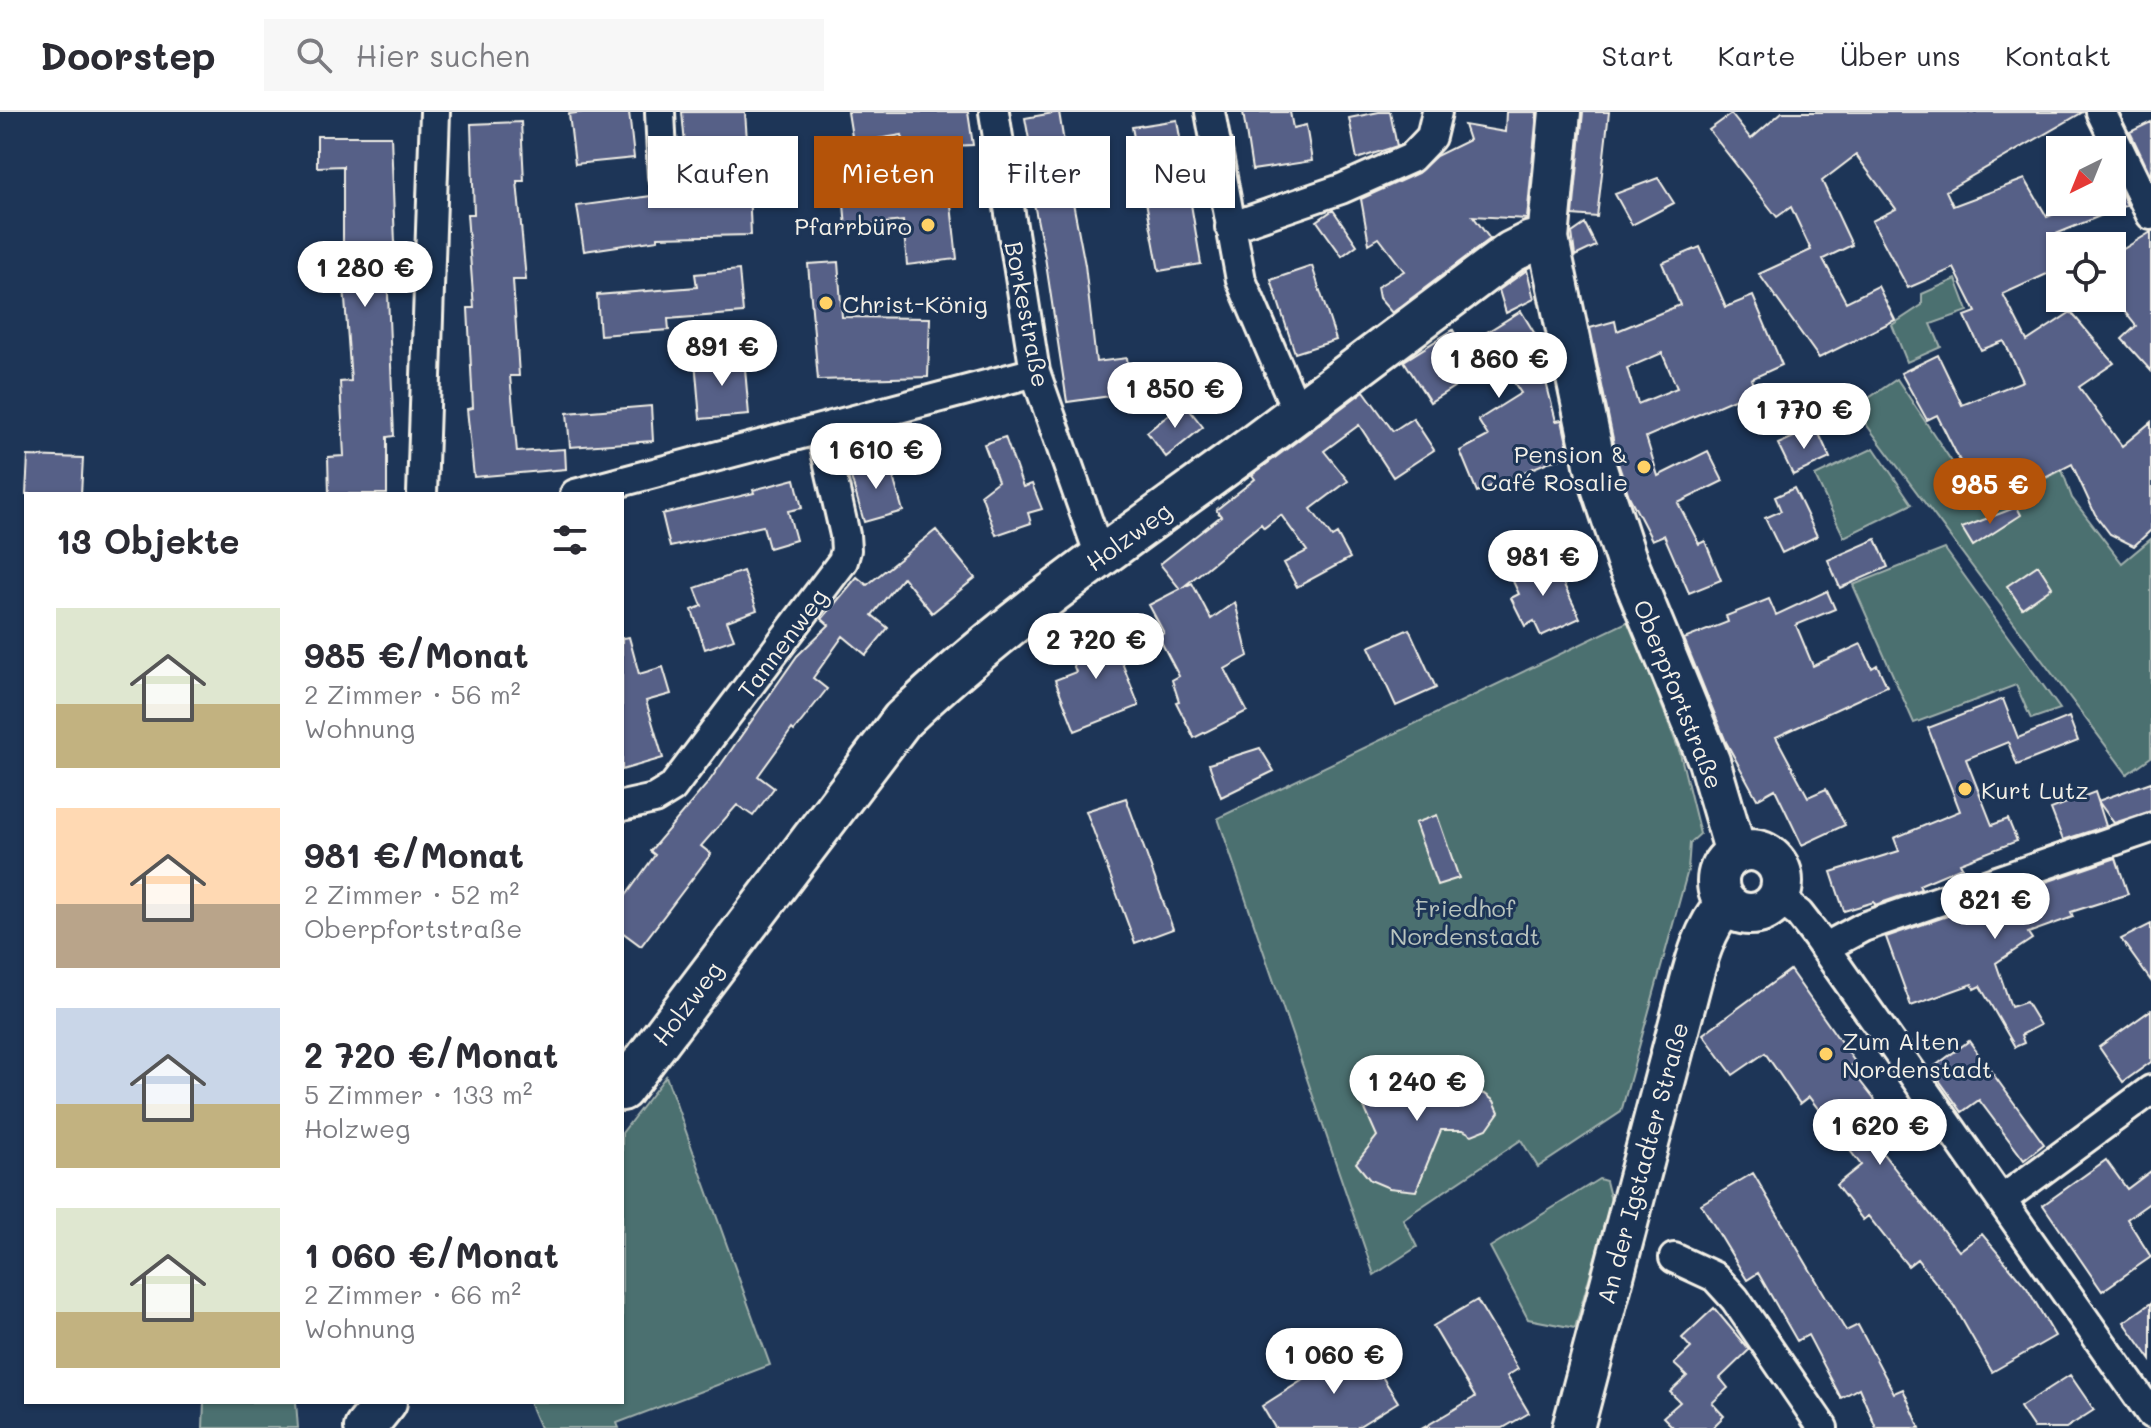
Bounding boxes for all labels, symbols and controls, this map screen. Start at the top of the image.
search box [264,19,824,91]
text: Doorstep [40,30,216,80]
icon: search [292,33,336,77]
text: Hier suchen [356,35,530,75]
text: Start [1602,37,1673,73]
text: Karte [1717,37,1796,73]
text: Über uns [1840,37,1961,73]
text: Kontakt [2005,37,2111,73]
chip: Kaufen [648,136,798,208]
chip: Mieten [814,136,963,208]
chip: Filter [979,136,1110,208]
chip: Neu [1126,136,1235,208]
north arrow [2046,136,2126,216]
map controls [2046,136,2126,312]
place label: Pfarrbüro [794,210,912,241]
marker: Pfarrbüro [919,216,937,234]
button: locate [2046,232,2126,312]
street label: Borkestraße [999,238,1057,390]
pin: 1 280 € [291,241,439,309]
text: 1 280 € [316,250,414,284]
place label: Christ-König [842,288,988,319]
marker: Christ-König [817,294,835,312]
pin: 891 € [666,320,778,388]
text: 891 € [685,329,759,363]
pin: 1 860 € [1425,332,1573,400]
text: 1 860 € [1449,341,1549,375]
pin: 1 850 € [1101,362,1249,430]
text: 1 850 € [1125,371,1225,405]
pin: 1 770 € [1730,383,1878,451]
text: 1 770 € [1755,392,1853,426]
pin: 1 610 € [802,423,950,491]
text: 1 610 € [828,432,924,466]
place label: Pension & Café Rosalie [1481,438,1628,497]
marker: Pension & Café Rosalie [1635,458,1653,476]
pin: 985 € [1934,458,2046,526]
text: 985 € [1951,467,2029,501]
street label: Holzweg [1079,495,1177,577]
text: 13 Objekte [56,518,240,563]
icon: filters [548,518,592,562]
pin: 981 € [1487,530,1599,598]
text: 981 € [1506,539,1580,573]
street label: Tannenweg [730,582,834,704]
street label: Oberpfortstraße [1627,595,1731,793]
pin: 2 720 € [1022,613,1170,681]
text: 2 720 € [1046,622,1146,656]
text: 985 €/Monat [304,632,529,677]
icon: home [120,640,216,736]
text: 2 Zimmer · 56 m² [304,677,521,711]
text: Wohnung [304,711,415,745]
place label: Kurt Lutz [1981,774,2089,805]
marker: Kurt Lutz [1956,780,1974,798]
text: 981 €/Monat [304,832,524,877]
icon: home [120,840,216,936]
pin: 821 € [1939,873,2051,941]
text: 2 Zimmer · 52 m² [304,877,519,911]
text: 821 € [1959,882,2031,916]
park label: Friedhof Nordenstadt [1390,892,1540,951]
text: Oberpfortstraße [304,911,522,945]
street label: Holzweg [645,954,729,1052]
street label: An der Igstadter Straße [1589,1019,1695,1307]
place label: Zum Alten Nordenstadt [1842,1025,1992,1084]
text: 2 720 €/Monat [304,1032,558,1077]
icon: home [120,1040,216,1136]
marker: Zum Alten Nordenstadt [1817,1045,1835,1063]
pin: 1 240 € [1343,1055,1491,1123]
text: 1 240 € [1367,1064,1467,1098]
text: 5 Zimmer · 133 m² [304,1077,532,1111]
pin: 1 620 € [1806,1099,1954,1167]
text: 1 620 € [1831,1108,1929,1142]
text: Holzweg [304,1111,410,1145]
text: 1 060 €/Monat [304,1232,559,1277]
icon: home [120,1240,216,1336]
text: 2 Zimmer · 66 m² [304,1277,521,1311]
text: Wohnung [304,1311,415,1345]
pin: 1 060 € [1260,1328,1408,1396]
text: 1 060 € [1284,1337,1384,1371]

